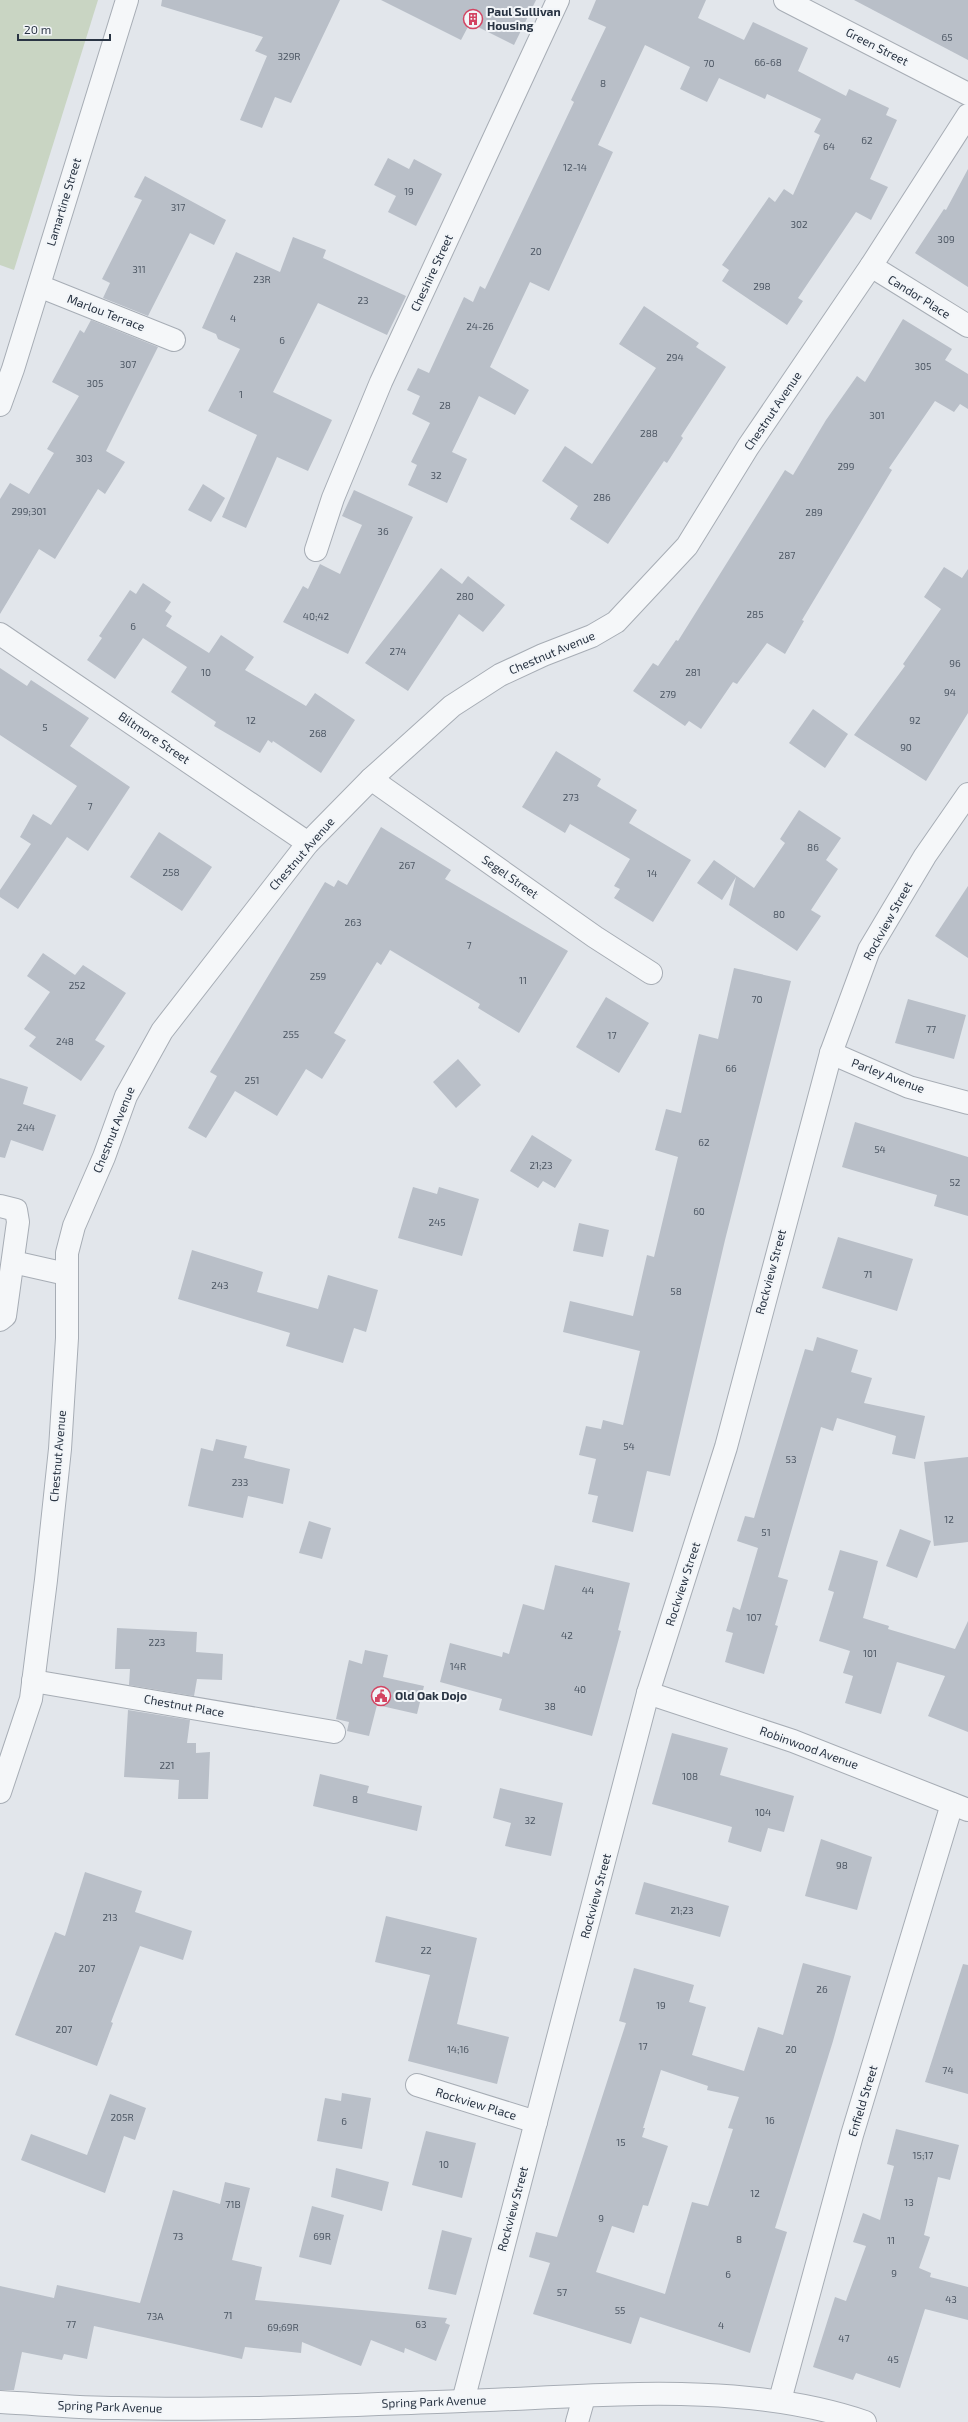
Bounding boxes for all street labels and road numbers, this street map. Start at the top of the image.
street label: Green Street [844,24,911,68]
street label: Lamartine Street [43,155,83,248]
street label: Cheshire Street [407,231,455,313]
street label: Candor Place [886,271,953,321]
street label: Marlou Terrace [66,291,147,333]
street label: Chestnut Avenue [741,368,804,452]
street label: Chestnut Avenue [507,628,597,676]
street label: Biltmore Street [116,708,193,766]
street label: Chestnut Avenue [266,814,337,893]
street label: Segel Street [480,852,542,901]
street label: Rockview Street [860,878,915,962]
street label: Parley Avenue [850,1055,927,1095]
street label: Chestnut Avenue [89,1084,137,1175]
street label: Rockview Street [752,1227,788,1316]
street label: Chestnut Avenue [46,1410,68,1502]
street label: Rockview Street [662,1539,702,1628]
street label: Chestnut Place [143,1691,225,1719]
street label: Robinwood Avenue [758,1723,861,1771]
street label: Rockview Street [577,1851,613,1940]
street label: Enfield Street [845,2063,880,2138]
street label: Rockview Place [434,2084,518,2122]
street label: Rockview Street [494,2164,530,2253]
street label: Spring Park Avenue [381,2392,487,2410]
street label: Spring Park Avenue [57,2397,163,2415]

